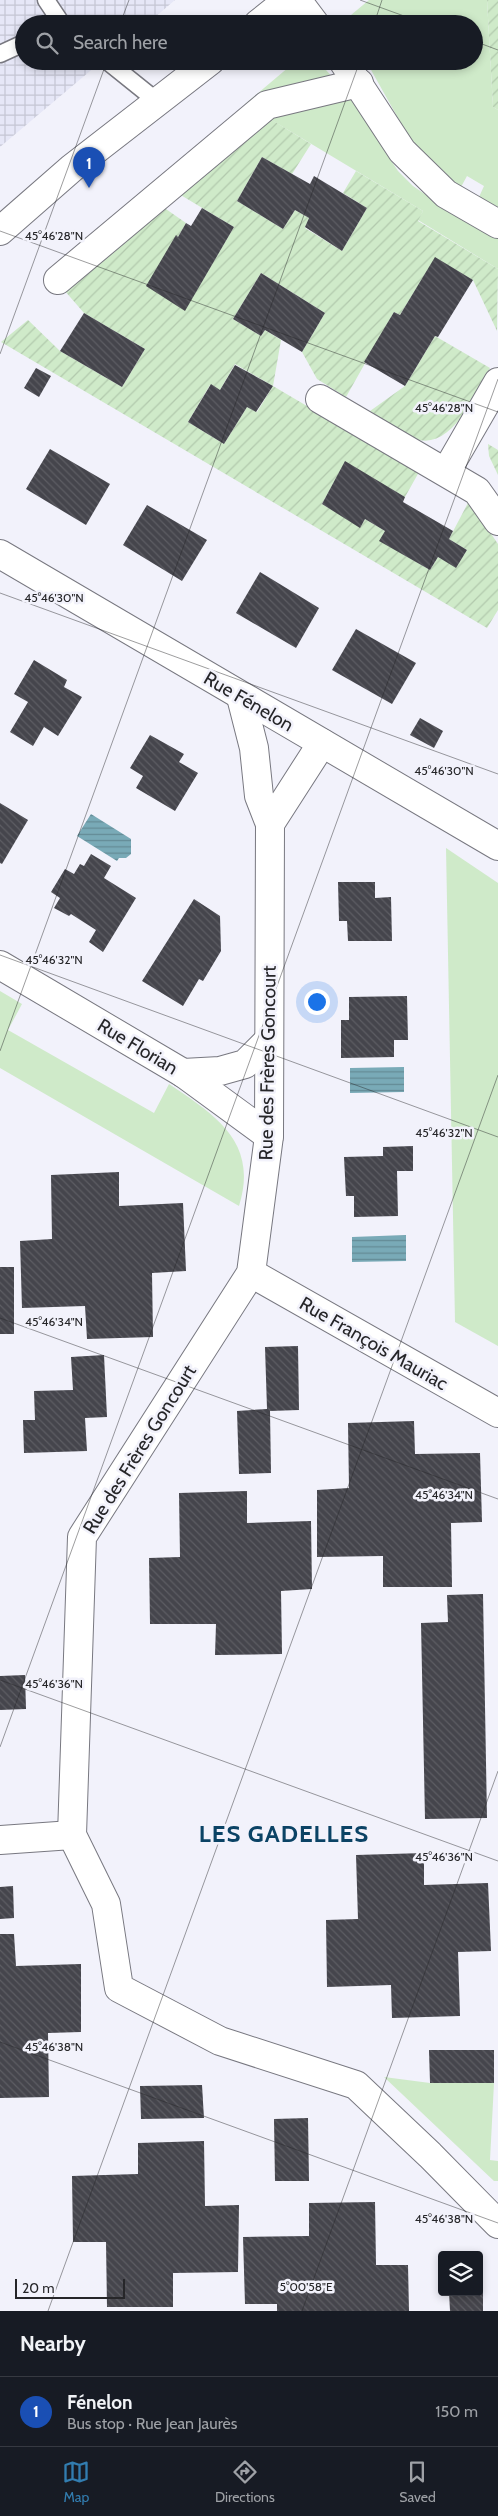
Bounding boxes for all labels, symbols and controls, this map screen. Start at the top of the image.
search box [15,15,483,70]
icon: search [33,29,61,57]
text: Search here [73,31,167,54]
pin: 1 [73,147,105,188]
text: 45°46'28"N [25,228,83,243]
text: 45°46'28"N [415,400,473,415]
text: 45°46'30"N [24,590,84,605]
street label: Rue Fénelon [200,667,298,736]
text: 45°46'30"N [414,763,474,778]
text: 45°46'32"N [25,952,83,967]
street label: Rue des Frères Goncourt [254,965,281,1161]
your location [304,989,330,1015]
street label: Rue Florian [93,1013,182,1079]
text: 45°46'32"N [415,1125,473,1140]
street label: Rue François Mauriac [296,1292,452,1395]
text: 45°46'34"N [25,1314,83,1329]
street label: Rue des Frères Goncourt [78,1360,201,1538]
text: 45°46'34"N [415,1487,473,1502]
text: 45°46'36"N [25,1676,83,1691]
district label: LES GADELLES [199,1819,369,1848]
text: 45°46'36"N [415,1849,473,1864]
text: 45°46'38"N [25,2039,83,2054]
text: 45°46'38"N [415,2211,473,2226]
map controls [438,2251,483,2296]
button: layers [438,2251,483,2296]
scale bar [15,2276,125,2299]
text: 20 m [22,2279,55,2297]
text: 5°00'58"E [279,2279,333,2294]
text: Nearby [20,2331,86,2356]
text: Fénelon [67,2391,133,2414]
text: 1 [33,2402,39,2421]
text: 150 m [435,2402,478,2421]
text: Bus stop · Rue Jean Jaurès [67,2414,237,2433]
tab: Map [62,2458,90,2506]
tab: Directions [215,2458,275,2506]
tab: Saved [399,2458,436,2506]

